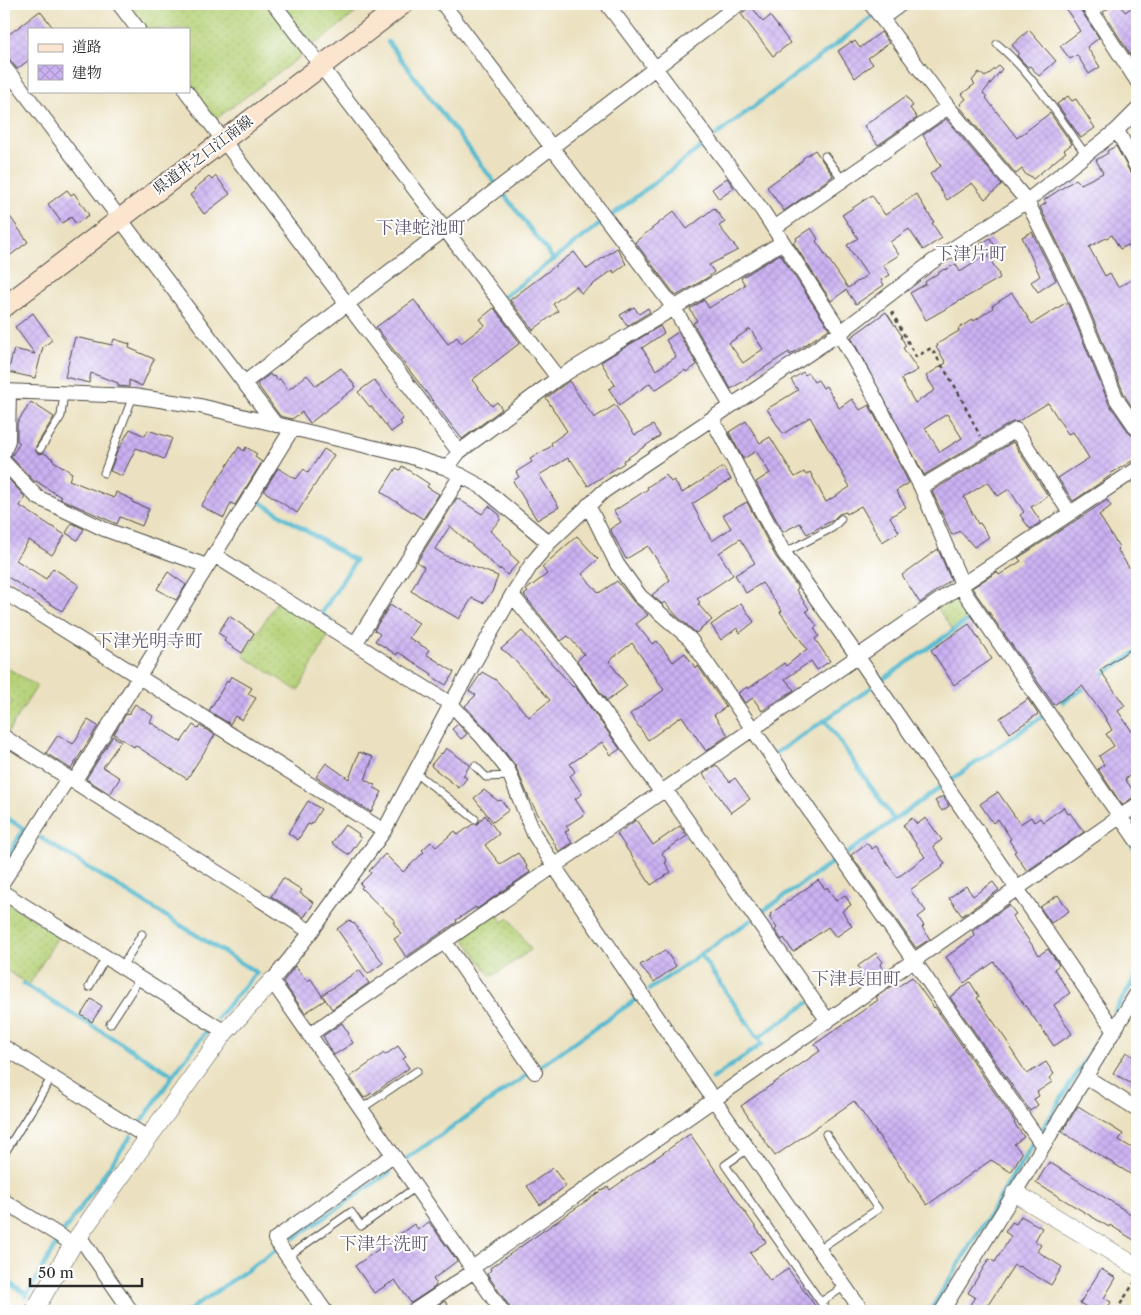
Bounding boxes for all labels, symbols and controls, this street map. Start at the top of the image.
legend [28,28,190,92]
text: 道路 [72,37,102,56]
text: 建物 [72,63,102,82]
street label: 県道井之口江南線 [149,111,256,198]
district label: 下津蛇池町 [376,217,466,239]
district label: 下津片町 [935,243,1007,265]
district label: 下津光明寺町 [95,630,203,652]
district label: 下津長田町 [811,968,901,990]
district label: 下津牛洗町 [339,1233,429,1255]
scale bar [30,1255,142,1287]
text: 50 m [38,1263,74,1282]

